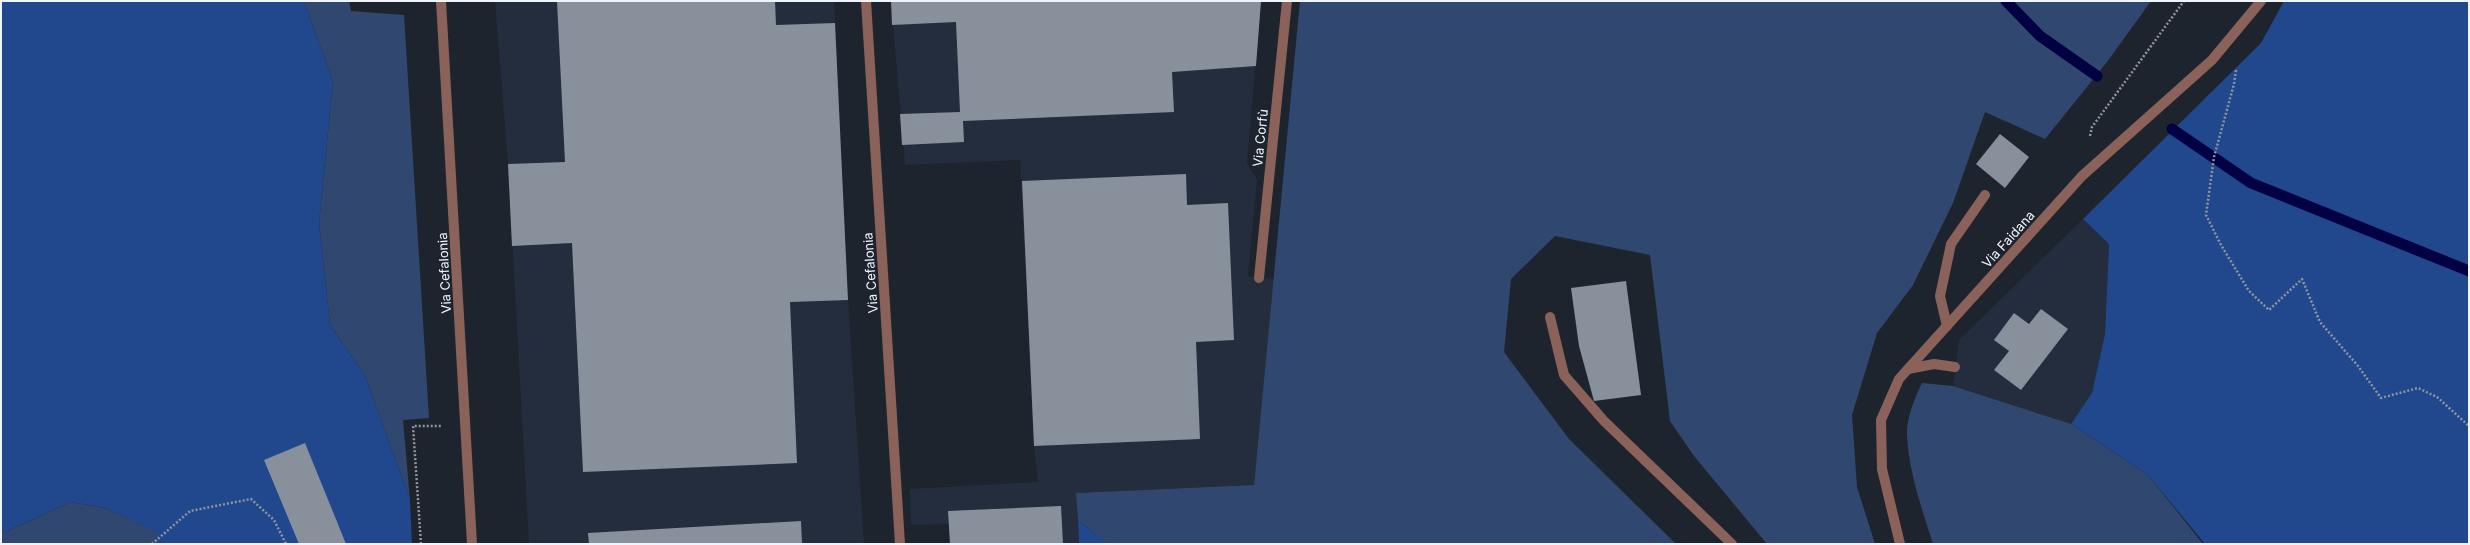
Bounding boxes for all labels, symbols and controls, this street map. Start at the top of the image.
street label: Via Corfù [1249,108,1271,168]
street label: Via Faidana [1978,207,2038,271]
street label: Via Cefalonia [434,232,454,314]
street label: Via Cefalonia [859,232,881,314]

